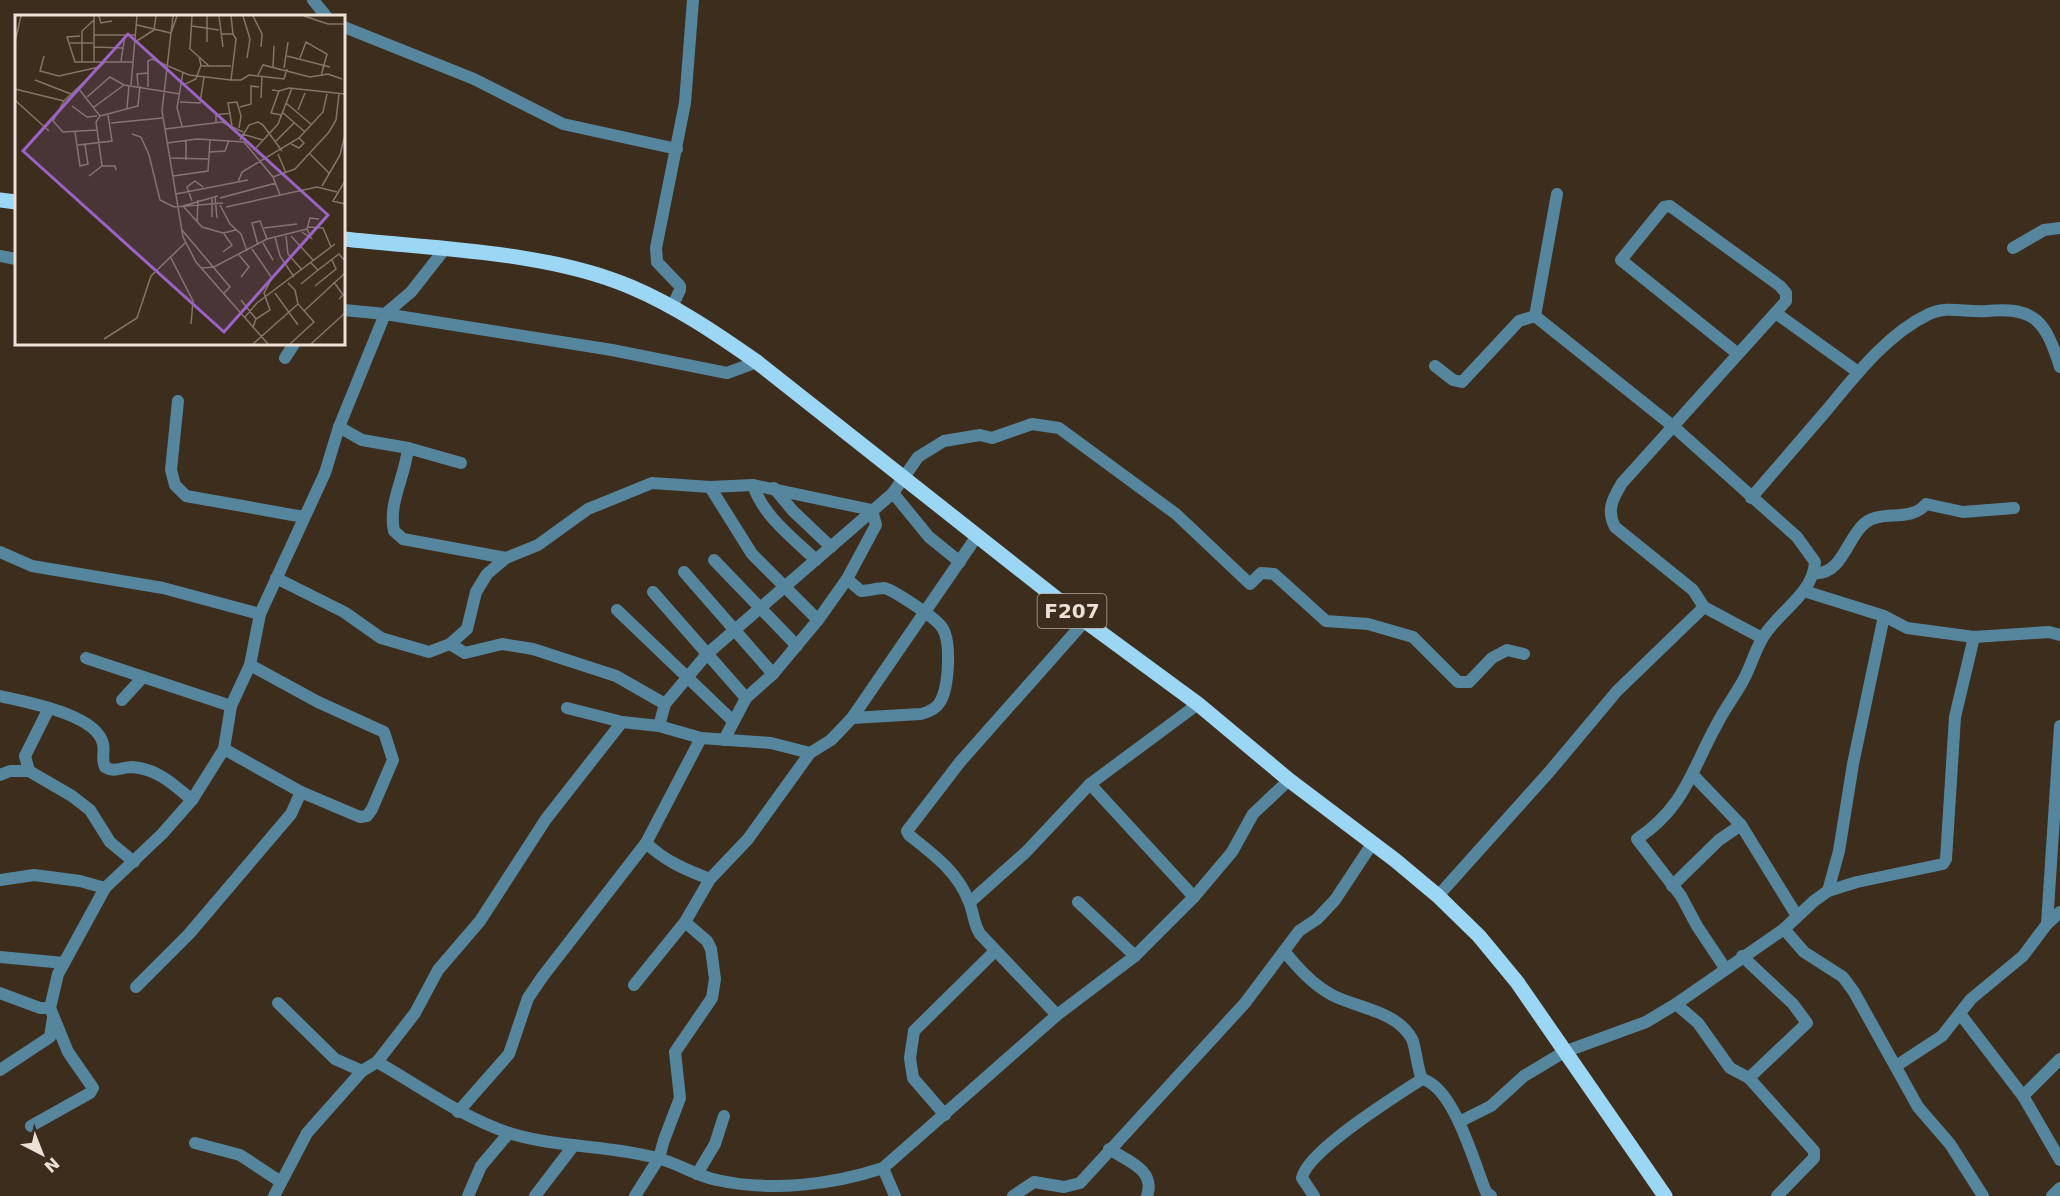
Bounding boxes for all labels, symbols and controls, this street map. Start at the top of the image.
inset map [15,15,345,345]
road number: F207 [1038,594,1106,628]
north arrow [12,1124,72,1184]
text: N [40,1153,63,1176]

